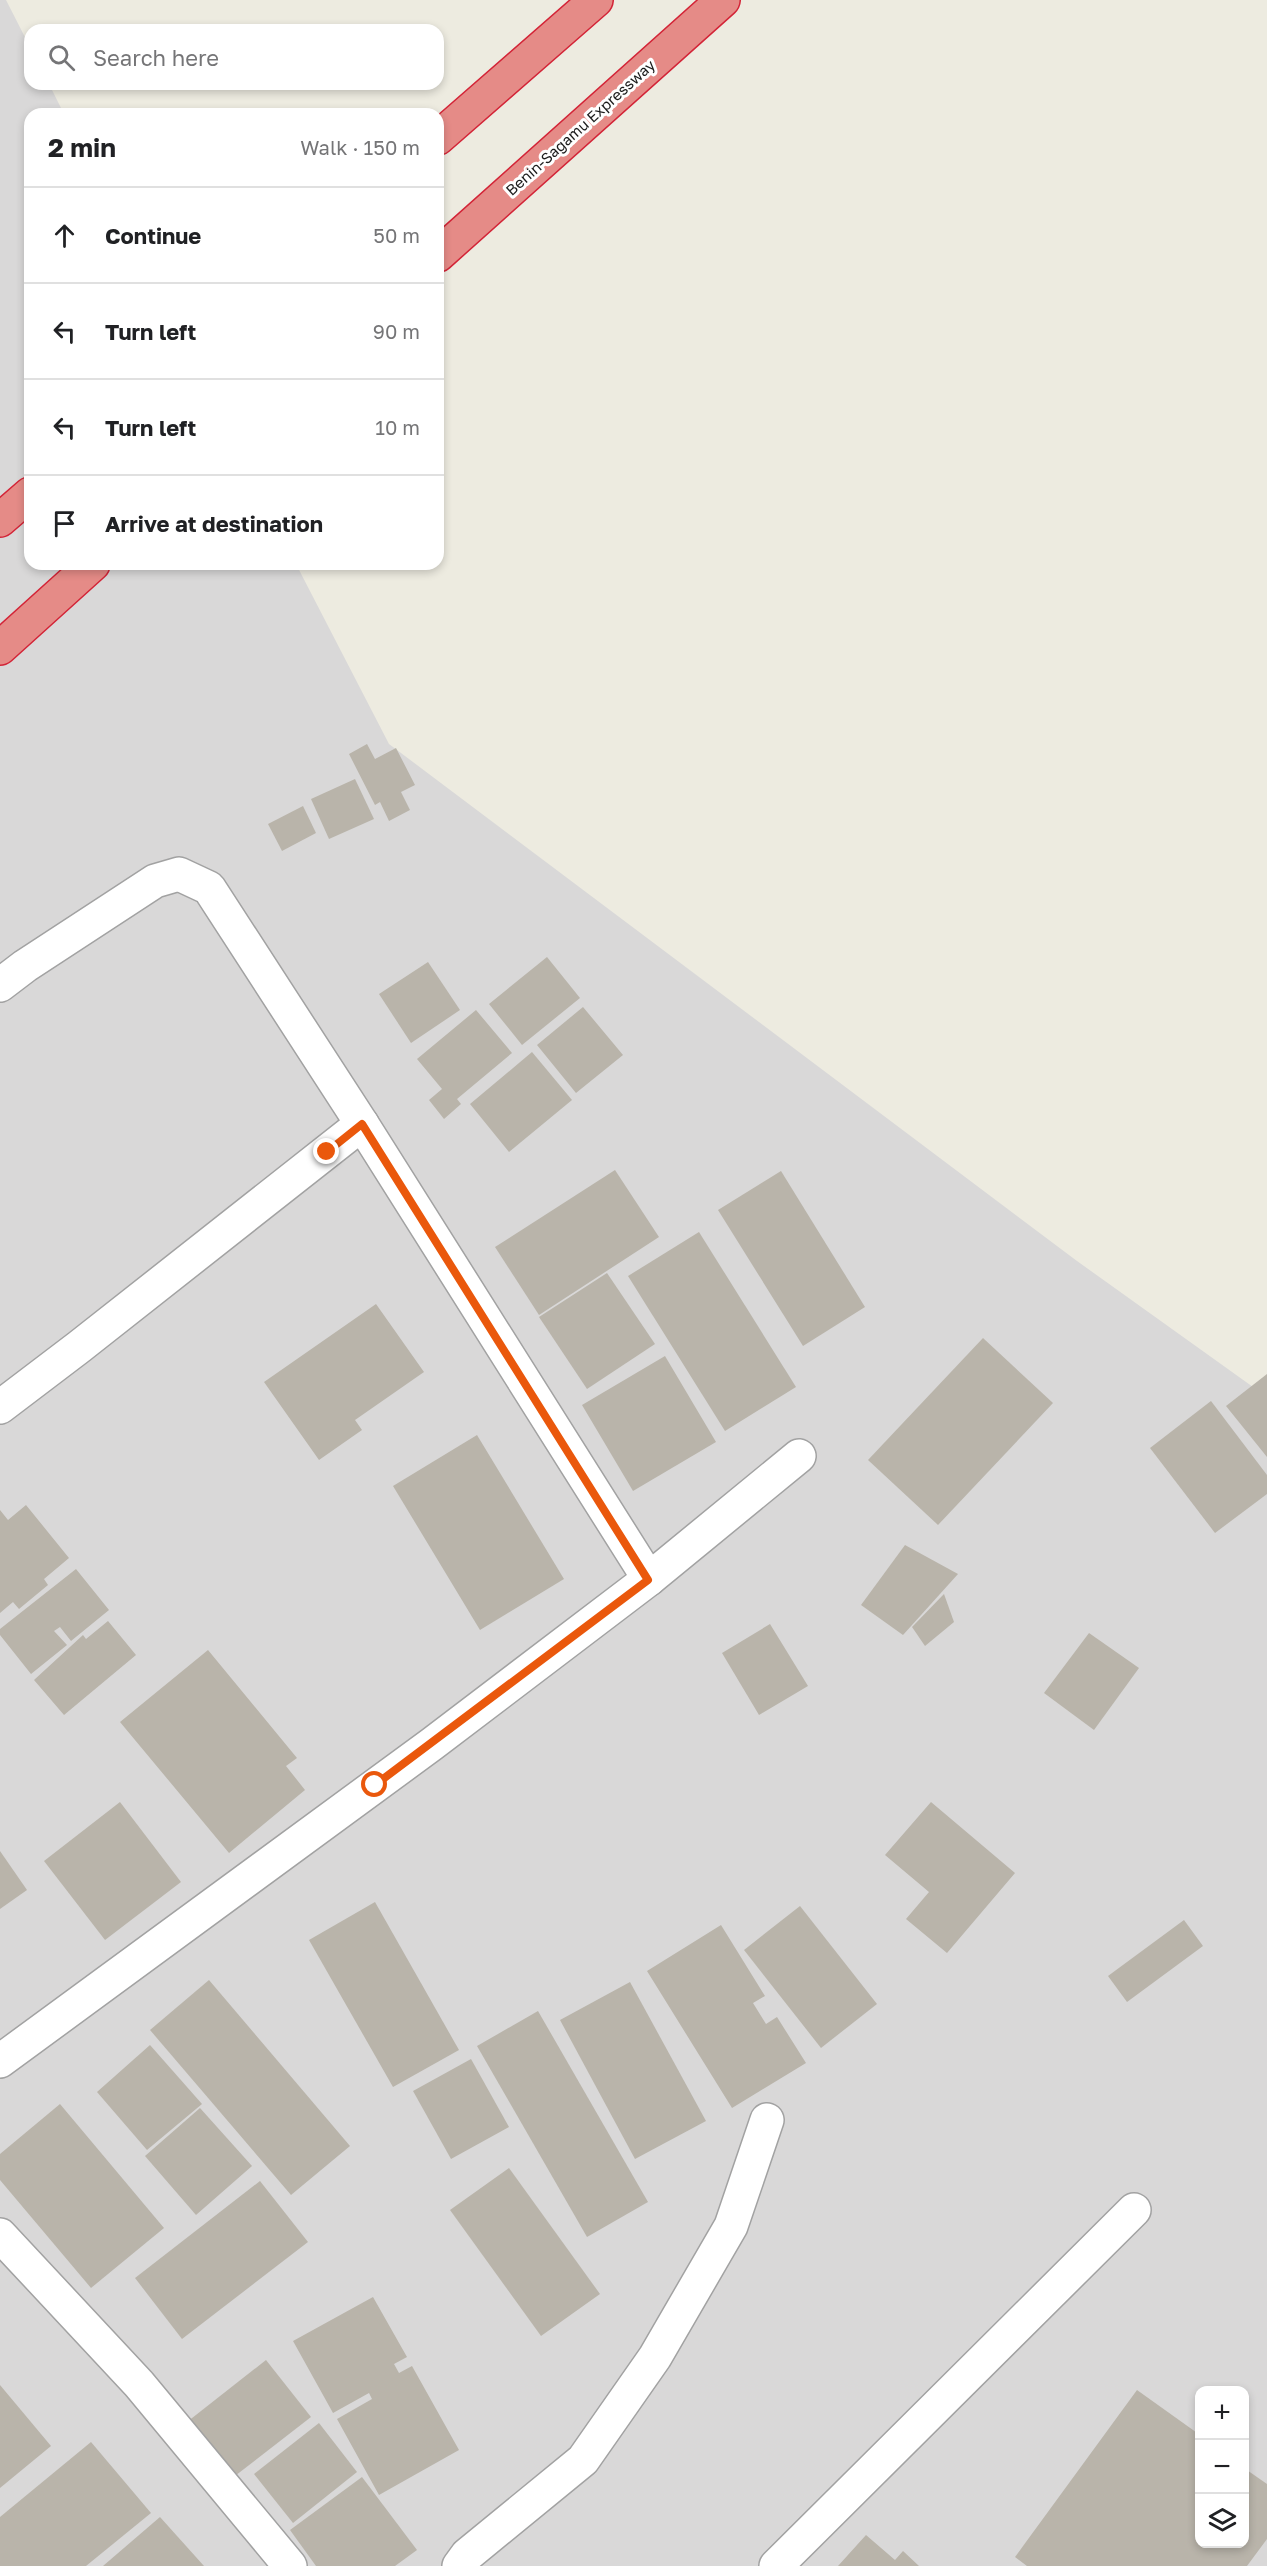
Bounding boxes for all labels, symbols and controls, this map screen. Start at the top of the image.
search box [24,24,444,90]
icon: search [45,41,78,74]
text: Search here [93,44,219,71]
street label: Benin-Sagamu Expressway [502,55,659,199]
text: 2 min [48,132,116,163]
text: Walk · 150 m [300,135,420,159]
icon: ahead [48,219,81,252]
text: Continue [105,222,201,249]
text: 50 m [373,223,420,247]
icon: left [48,315,81,348]
text: Turn left [105,318,196,345]
text: 90 m [373,319,420,343]
icon: left [48,411,81,444]
text: Turn left [105,414,196,441]
text: 10 m [375,415,420,439]
icon: arrive [48,507,81,540]
text: Arrive at destination [105,510,323,537]
route end [313,1138,339,1164]
route start [361,1771,387,1797]
map controls [1195,2386,1249,2548]
button: + [1195,2386,1249,2440]
button: − [1195,2440,1249,2494]
button: layers [1195,2494,1249,2548]

